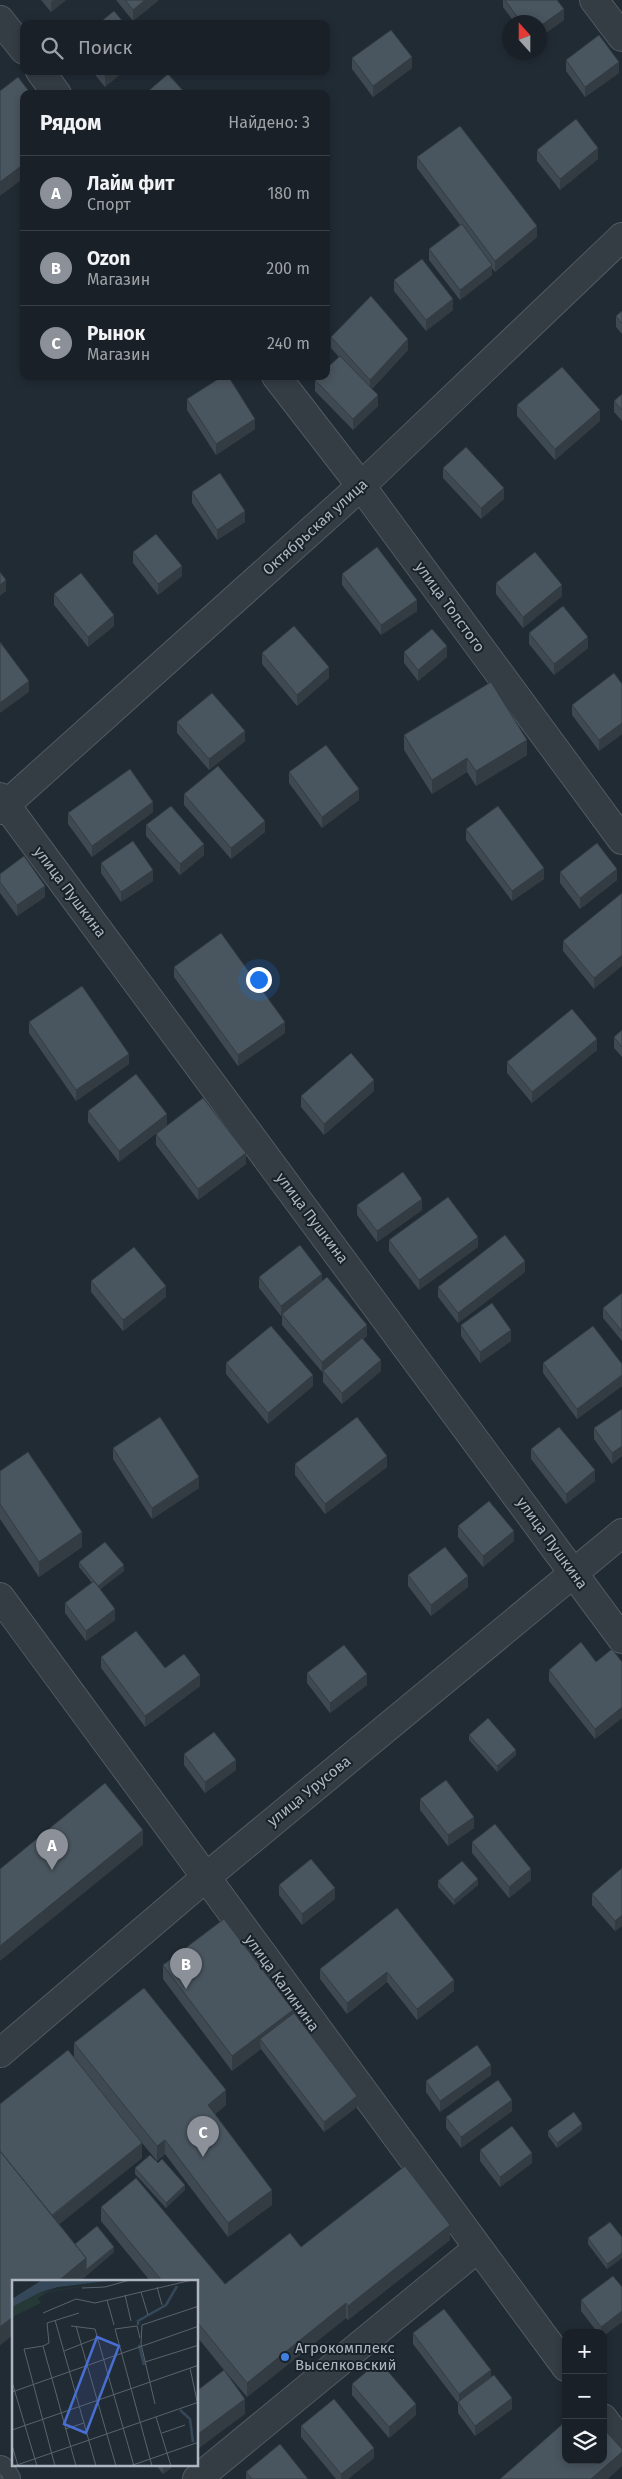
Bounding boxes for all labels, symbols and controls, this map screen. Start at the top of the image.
north arrow [502,15,547,60]
search box [20,20,330,75]
icon: search [38,34,66,62]
text: Поиск [78,36,132,59]
text: Рядом [40,110,101,136]
text: Найдено: 3 [228,113,310,132]
text: Лайм фит [87,172,174,195]
text: A [51,184,61,203]
text: 180 m [267,184,310,203]
text: Спорт [87,195,131,214]
text: Ozon [87,247,131,270]
text: B [51,259,61,278]
text: 200 m [266,259,310,278]
text: Магазин [87,270,150,289]
text: Рынок [87,322,145,345]
text: C [51,334,61,353]
text: 240 m [267,334,310,353]
text: Магазин [87,345,150,364]
street label: Октябрьская улица [259,475,371,579]
street label: улица Толстого [411,558,489,656]
street label: улица Пушкина [30,843,110,941]
your location [246,967,272,993]
street label: улица Пушкина [272,1169,352,1267]
street label: улица Пушкина [513,1494,591,1592]
street label: улица Урусова [264,1752,354,1830]
pin: A [36,1829,68,1870]
street label: улица Калинина [241,1931,323,2035]
pin: B [170,1948,202,1989]
pin: C [187,2116,219,2157]
inset map [12,2280,199,2466]
map controls [562,2329,607,2464]
button: + [562,2329,607,2374]
place label: Агрокомплекс Выселковский [295,2339,396,2374]
marker: Агрокомплекс Выселковский [279,2351,291,2363]
button: − [562,2374,607,2419]
button: layers [562,2419,607,2464]

